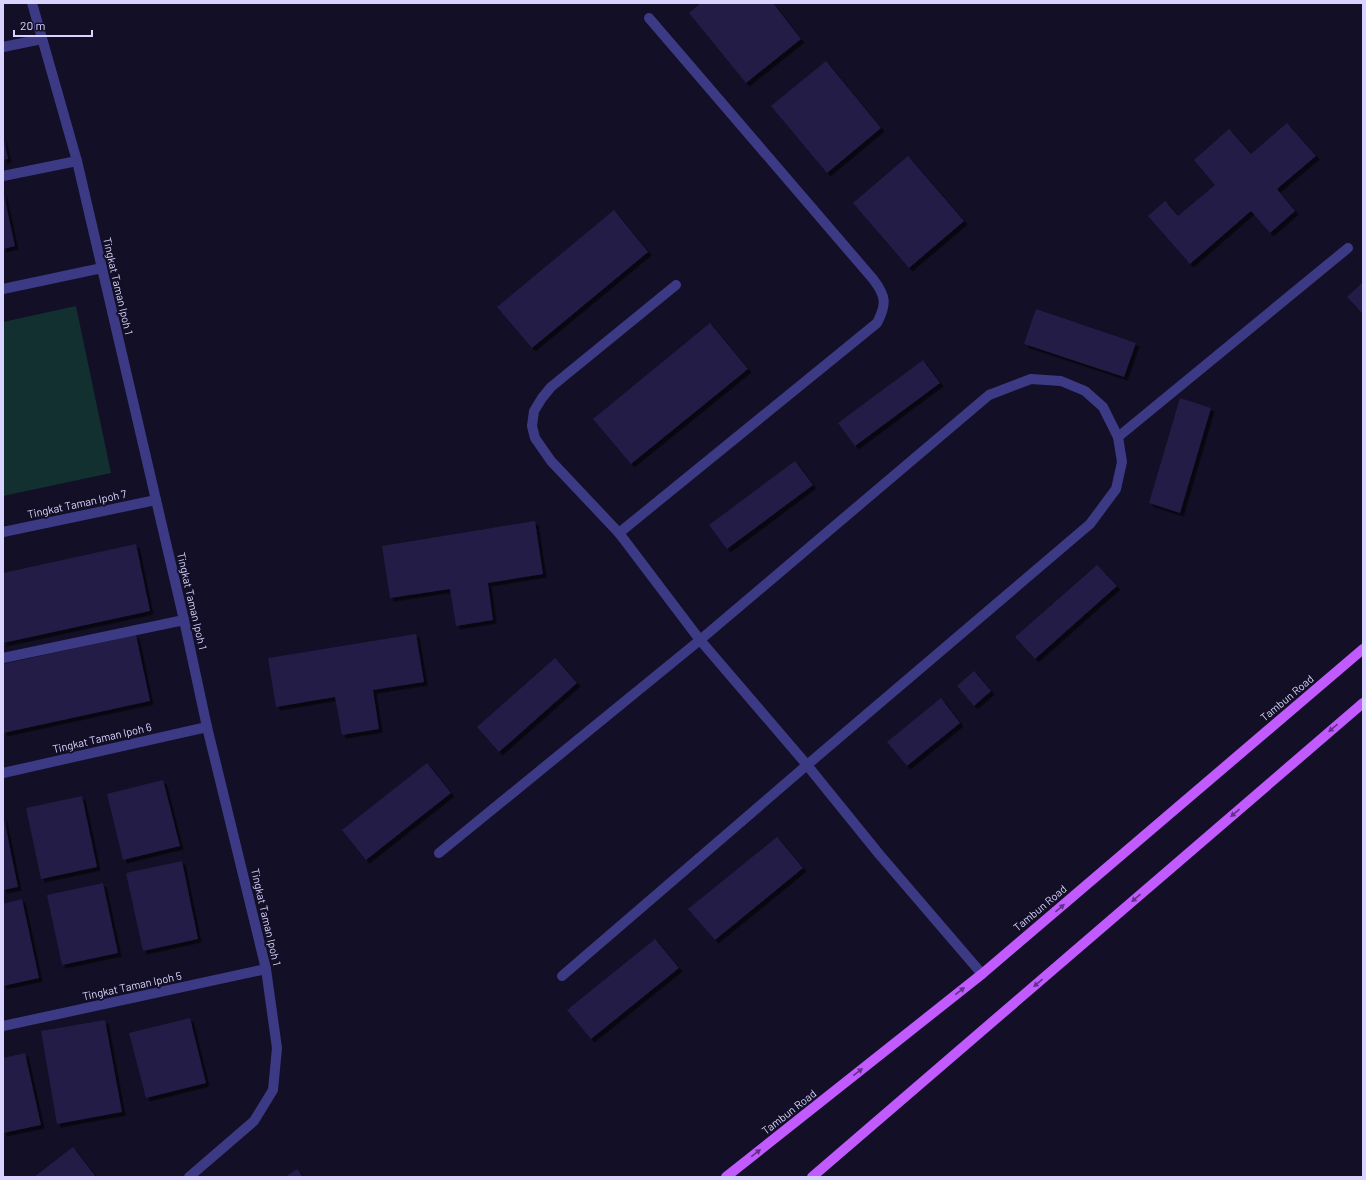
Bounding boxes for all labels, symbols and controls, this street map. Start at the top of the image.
scale bar [14,12,92,38]
text: 20 m [20,18,46,32]
street label: Tingkat Taman Ipoh 1 [101,236,136,336]
street label: Tingkat Taman Ipoh 7 [26,487,127,520]
street label: Tingkat Taman Ipoh 1 [175,551,210,651]
street label: Tambun Road [1258,672,1316,724]
street label: Tingkat Taman Ipoh 6 [51,720,153,755]
one-way arrow [1328,724,1339,733]
one-way arrow [1230,809,1240,818]
street label: Tingkat Taman Ipoh 1 [249,867,284,967]
street label: Tambun Road [1011,882,1069,934]
one-way arrow [1131,893,1142,902]
one-way arrow [1054,903,1065,912]
street label: Tingkat Taman Ipoh 5 [81,969,183,1002]
one-way arrow [1032,978,1043,987]
one-way arrow [955,987,966,996]
one-way arrow [853,1068,864,1076]
street label: Tambun Road [759,1086,818,1137]
one-way arrow [751,1148,762,1157]

